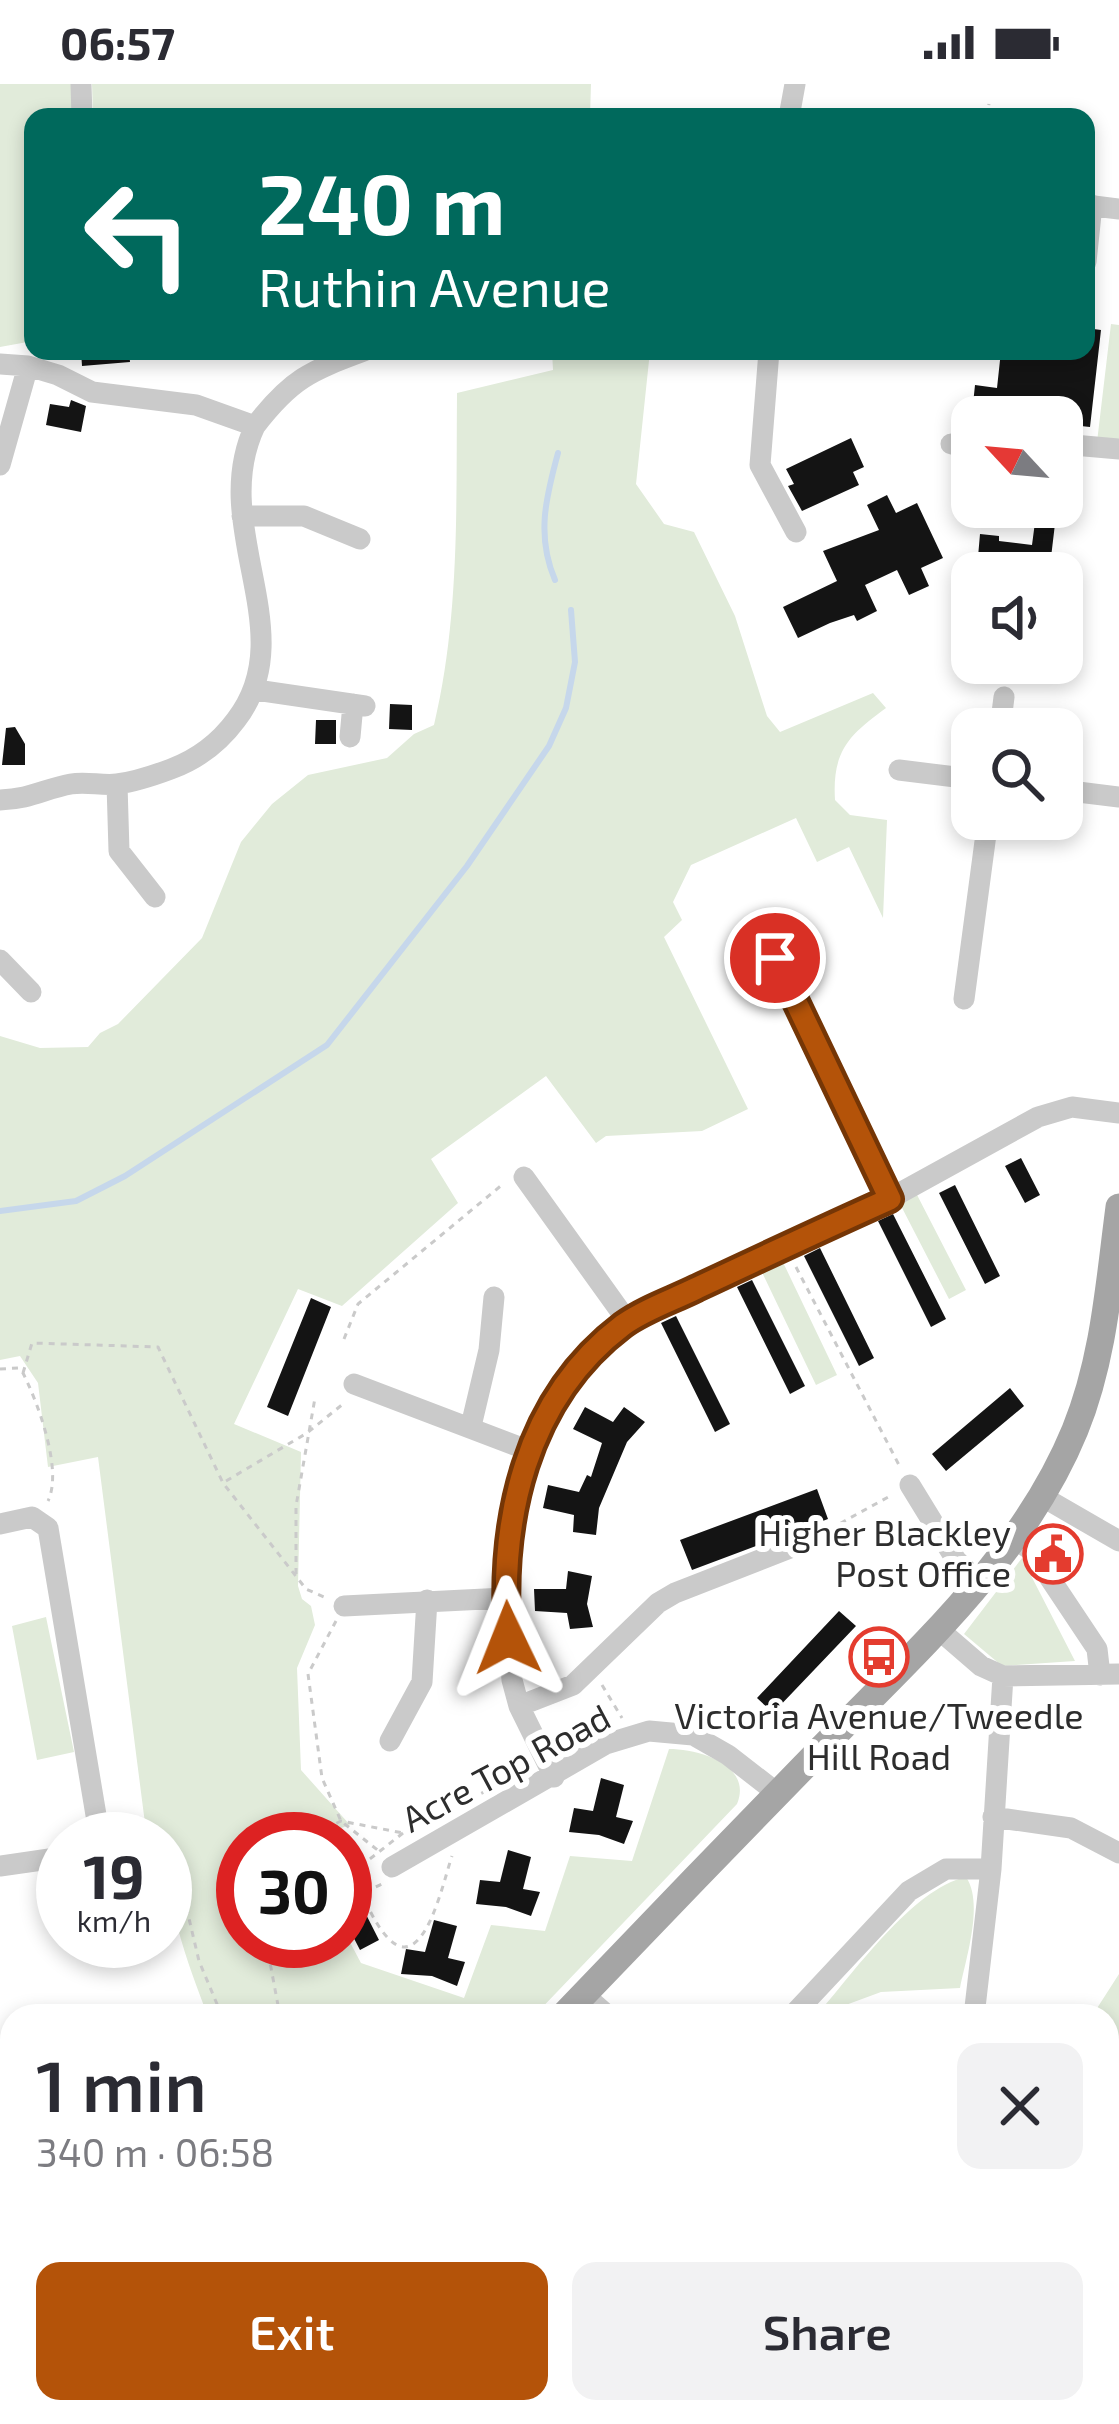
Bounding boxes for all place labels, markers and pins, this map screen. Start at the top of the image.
pin [724,907,826,1009]
place label: Higher Blackley Post Office [758,1510,1011,1594]
public building icon: Higher Blackley Post Office [1022,1523,1084,1585]
bus stop icon: Victoria Avenue/Tweedle Hill Road [848,1626,910,1688]
place label: Victoria Avenue/Tweedle Hill Road [674,1693,1084,1777]

